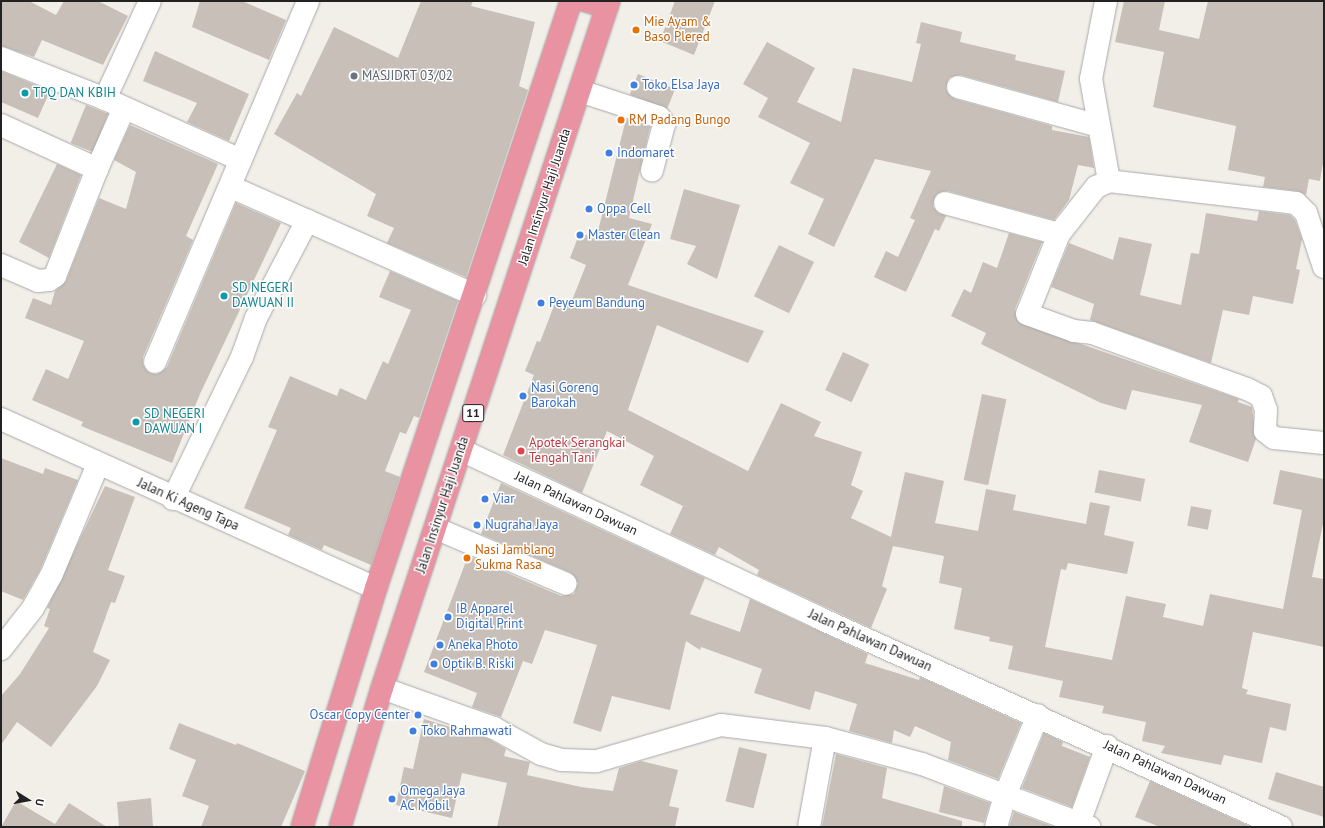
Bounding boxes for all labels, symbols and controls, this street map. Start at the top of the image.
place label: Mie Ayam & Baso Plered [644,15,712,46]
marker: Mie Ayam & Baso Plered [631,25,641,35]
place label: MASJIDRT 03/02 [362,68,453,84]
marker: MASJIDRT 03/02 [349,71,359,81]
place label: Toko Elsa Jaya [642,77,720,93]
marker: Toko Elsa Jaya [629,80,639,90]
place label: TPQ DAN KBIH [33,85,116,101]
marker: TPQ DAN KBIH [20,88,30,98]
place label: RM Padang Bungo [629,112,730,128]
marker: RM Padang Bungo [616,115,626,125]
street label: Jalan Insinyur Haji Juanda [516,127,574,267]
place label: Indomaret [617,145,674,161]
marker: Indomaret [604,148,614,158]
place label: Oppa Cell [597,201,651,217]
marker: Oppa Cell [584,204,594,214]
place label: Master Clean [588,227,660,243]
marker: Master Clean [575,230,585,240]
place label: SD NEGERI DAWUAN II [232,281,294,312]
marker: SD NEGERI DAWUAN II [219,291,229,301]
place label: Peyeum Bandung [549,295,645,311]
marker: Peyeum Bandung [536,298,546,308]
place label: Nasi Goreng Barokah [531,381,599,412]
marker: Nasi Goreng Barokah [518,391,528,401]
road number: 11 [462,403,484,423]
place label: SD NEGERI DAWUAN I [144,407,205,438]
marker: SD NEGERI DAWUAN I [131,417,141,427]
street label: Jalan Insinyur Haji Juanda [414,435,472,575]
place label: Apotek Serangkai Tengah Tani [529,436,626,467]
marker: Apotek Serangkai Tengah Tani [516,446,526,456]
street label: Jalan Pahlawan Dawuan [512,469,640,539]
street label: Jalan Ki Ageng Tapa [134,475,242,535]
place label: Viar [493,491,515,507]
marker: Viar [480,494,490,504]
place label: Nugraha Jaya [485,517,558,533]
marker: Nugraha Jaya [472,520,482,530]
place label: Nasi Jamblang Sukma Rasa [475,543,555,574]
marker: Nasi Jamblang Sukma Rasa [462,553,472,563]
place label: IB Apparel Digital Print [456,602,523,633]
street label: Jalan Pahlawan Dawuan [806,607,934,675]
marker: IB Apparel Digital Print [443,612,453,622]
place label: Aneka Photo [448,637,518,653]
marker: Aneka Photo [435,640,445,650]
place label: Optik B. Riski [442,656,516,672]
marker: Optik B. Riski [429,659,439,669]
place label: Oscar Copy Center [309,707,410,723]
marker: Oscar Copy Center [413,710,423,720]
place label: Toko Rahmawati [421,723,512,739]
marker: Toko Rahmawati [408,726,418,736]
street label: Jalan Pahlawan Dawuan [1101,738,1229,808]
north arrow [8,780,48,820]
place label: Omega Jaya AC Mobil [400,784,466,815]
marker: Omega Jaya AC Mobil [387,794,397,804]
text: U [32,798,47,807]

